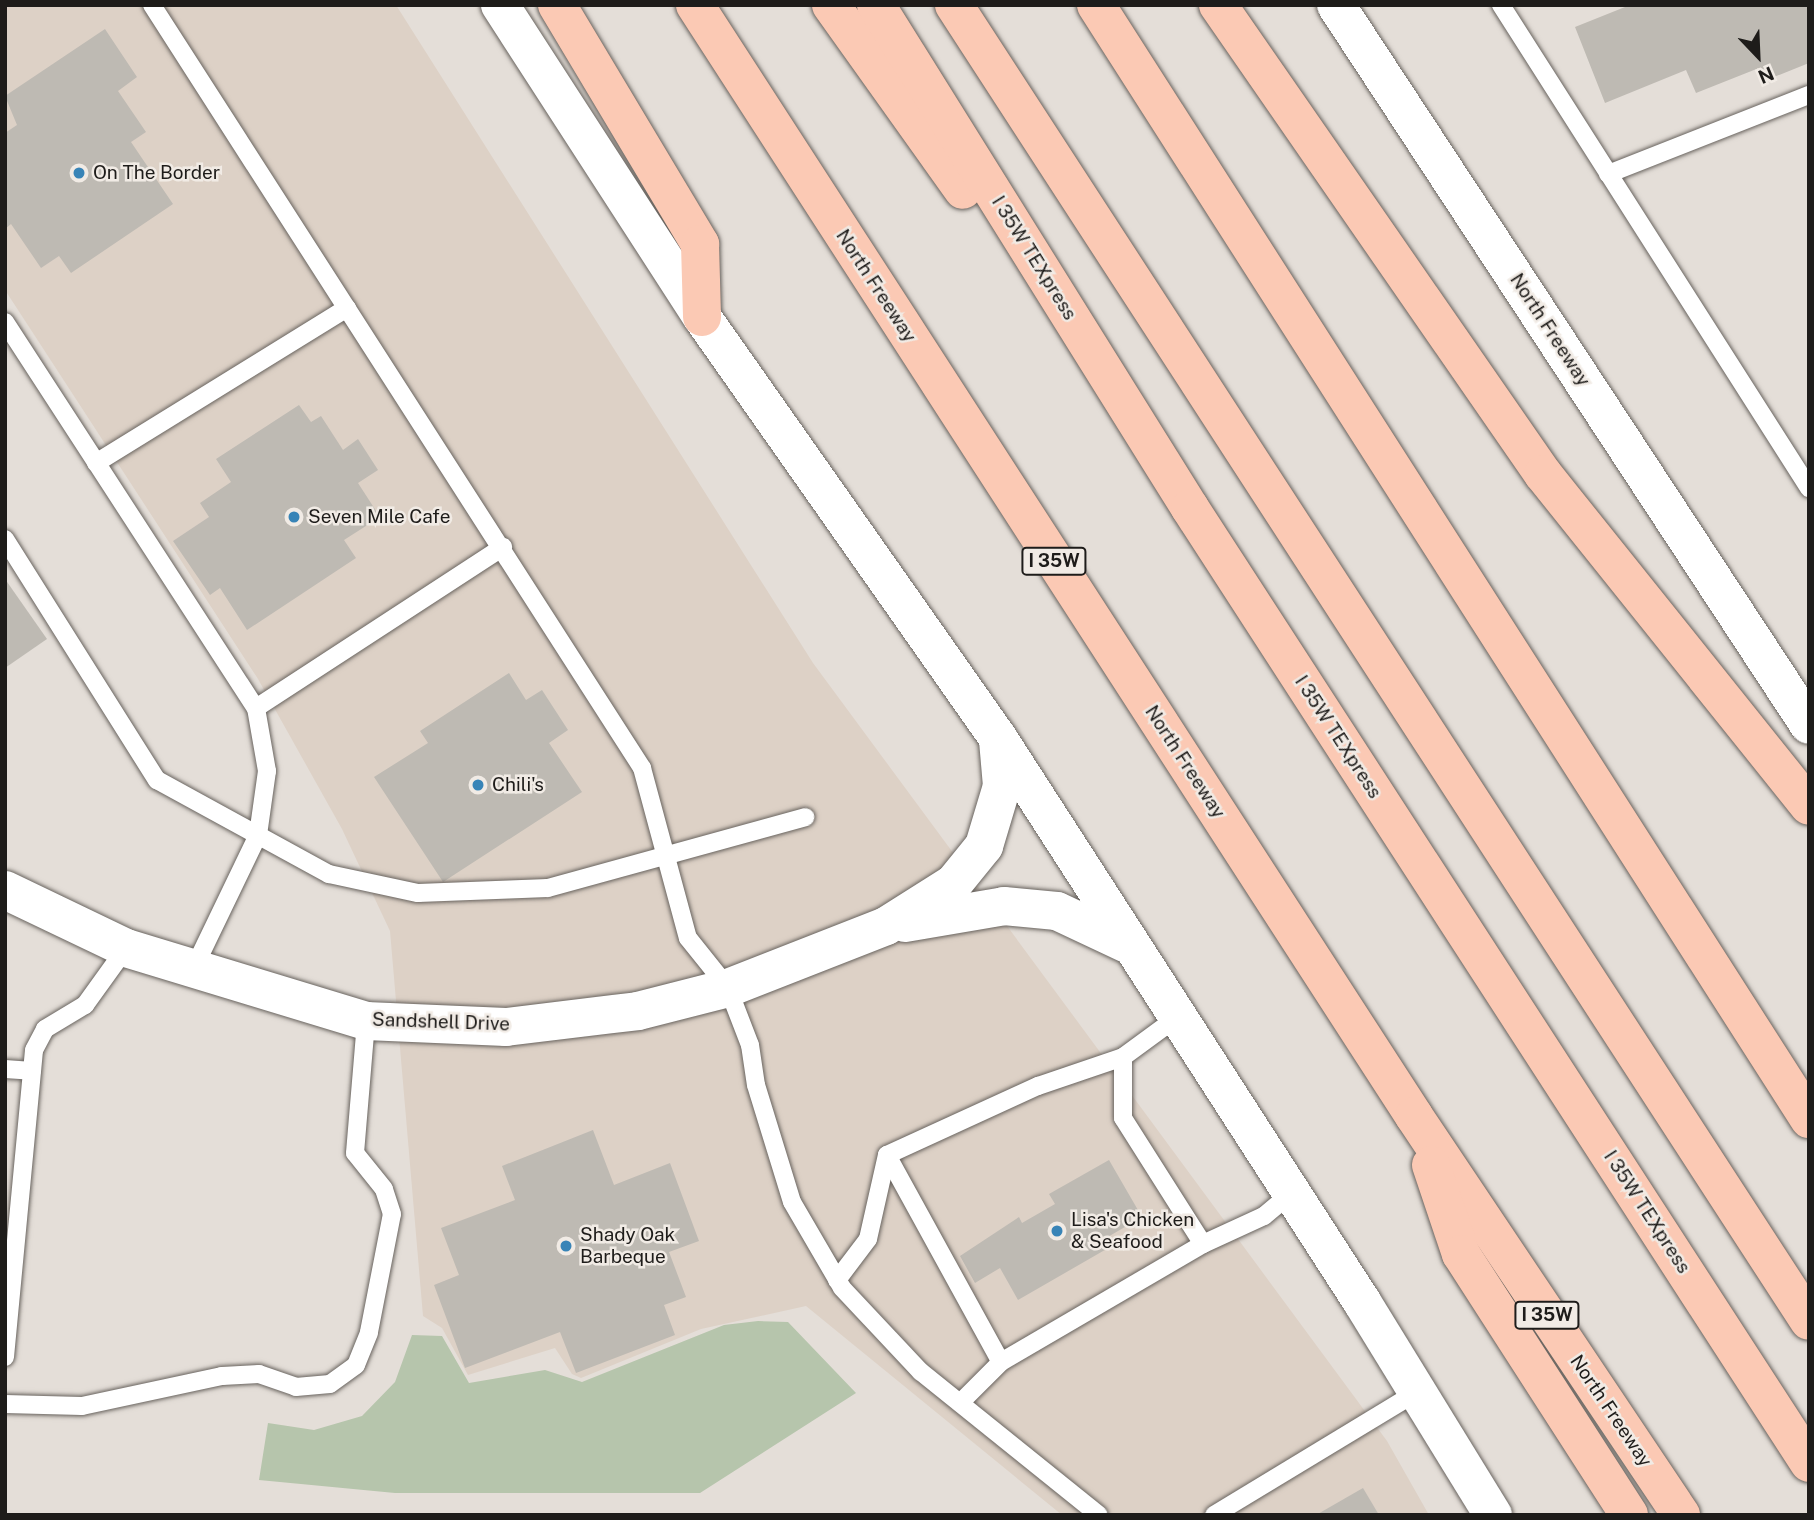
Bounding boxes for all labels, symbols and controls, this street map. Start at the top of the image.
north arrow [1723,21,1793,91]
text: N [1755,62,1777,88]
place label: On The Border [93,162,220,184]
marker: On The Border [71,165,87,181]
street label: I 35W TEXpress [987,192,1081,324]
street label: North Freeway [831,225,921,347]
street label: North Freeway [1505,269,1595,391]
place label: Seven Mile Cafe [308,506,451,528]
marker: Seven Mile Cafe [286,509,302,525]
road number: I 35W [1021,546,1087,576]
street label: I 35W TEXpress [1290,671,1386,803]
street label: North Freeway [1140,701,1230,823]
place label: Chili's [492,774,544,796]
marker: Chili's [470,777,486,793]
street label: Sandshell Drive [372,1008,510,1036]
street label: I 35W TEXpress [1599,1146,1695,1278]
place label: Lisa's Chicken & Seafood [1071,1209,1194,1253]
marker: Lisa's Chicken & Seafood [1049,1223,1065,1239]
place label: Shady Oak Barbeque [580,1224,675,1268]
marker: Shady Oak Barbeque [558,1238,574,1254]
road number: I 35W [1514,1300,1580,1330]
street label: North Freeway [1565,1351,1657,1471]

